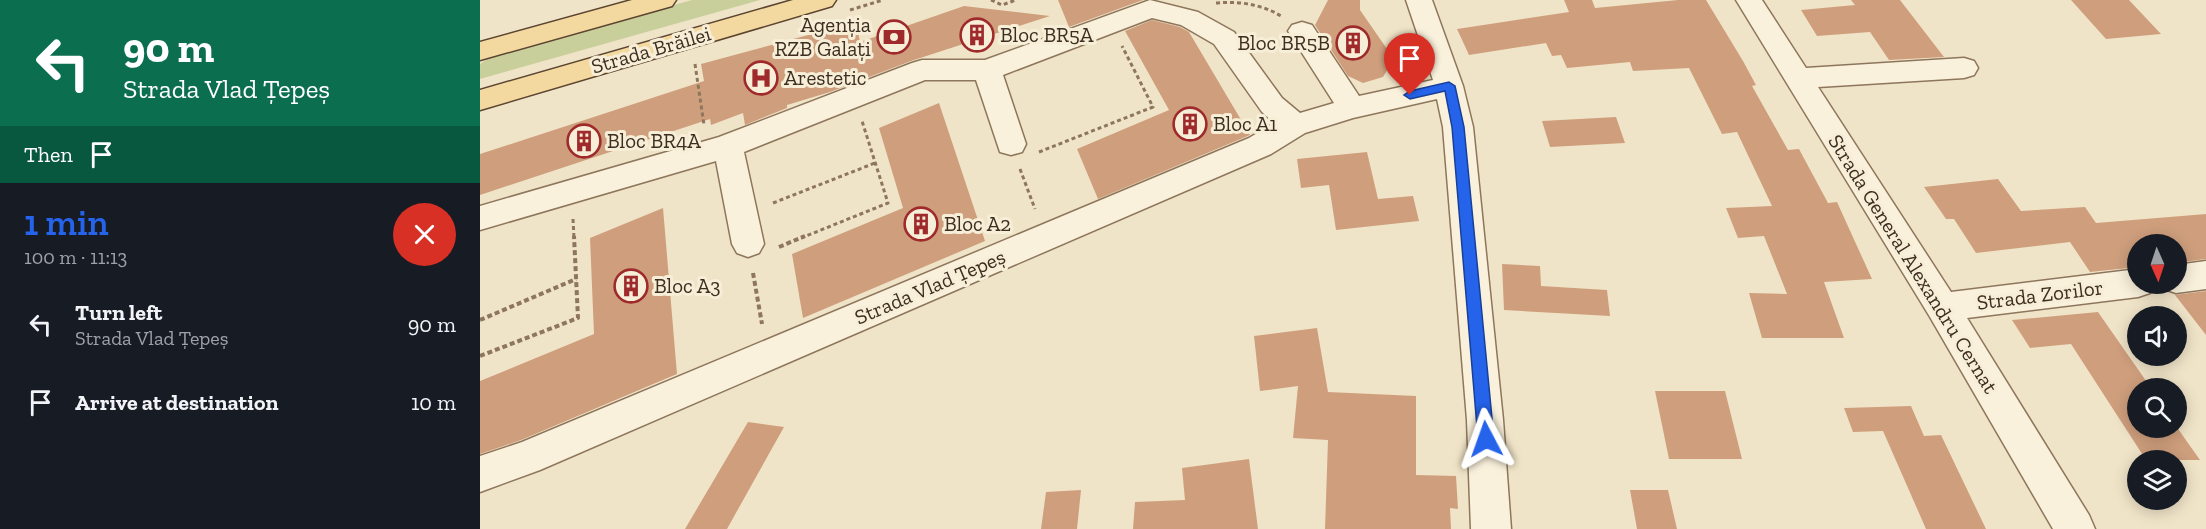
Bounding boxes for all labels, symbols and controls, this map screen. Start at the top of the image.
place label: Agenția RZB Galați [774,12,871,61]
building icon: Bloc BR5A [959,17,995,53]
bank icon: Agenția RZB Galați [876,19,912,55]
street label: Strada Brăilei [588,20,714,79]
text: 90 m [123,22,214,73]
place label: Bloc BR5A [1000,22,1094,47]
icon: left [24,24,102,102]
building icon: Bloc BR5B [1335,25,1371,61]
place label: Bloc BR5B [1238,30,1330,55]
pin [1384,33,1435,95]
icon: arrive [1393,42,1426,75]
hospital icon: Arestetic [743,60,779,96]
place label: Arestetic [784,65,867,90]
text: Strada Vlad Țepeș [123,73,330,105]
building icon: Bloc A1 [1172,106,1208,142]
place label: Bloc A1 [1213,111,1277,136]
building icon: Bloc BR4A [566,123,602,159]
place label: Bloc BR4A [607,128,701,153]
street label: Strada General Alexandru Cernat [1823,130,2004,398]
icon: arrive [85,138,118,171]
text: Then [24,141,73,168]
text: 1 min [24,201,109,244]
button: close [393,203,456,266]
building icon: Bloc A2 [903,206,939,242]
place label: Bloc A2 [944,211,1011,236]
north arrow [2127,234,2187,294]
map controls [2127,234,2187,510]
street label: Strada Vlad Țepeș [851,244,1009,330]
text: 100 m · 11:13 [24,245,127,269]
building icon: Bloc A3 [613,268,649,304]
place label: Bloc A3 [654,273,721,298]
street label: Strada Zorilor [1975,274,2105,315]
text: Turn left [75,299,162,326]
button: sound [2127,306,2187,366]
icon: left [24,308,57,341]
text: 90 m [408,311,456,338]
text: Strada Vlad Țepeș [75,326,228,350]
button: search [2127,378,2187,438]
icon: arrive [24,386,57,419]
text: Arrive at destination [75,389,278,416]
text: 10 m [411,389,456,416]
position arrow [1454,407,1518,471]
button: layers [2127,450,2187,510]

